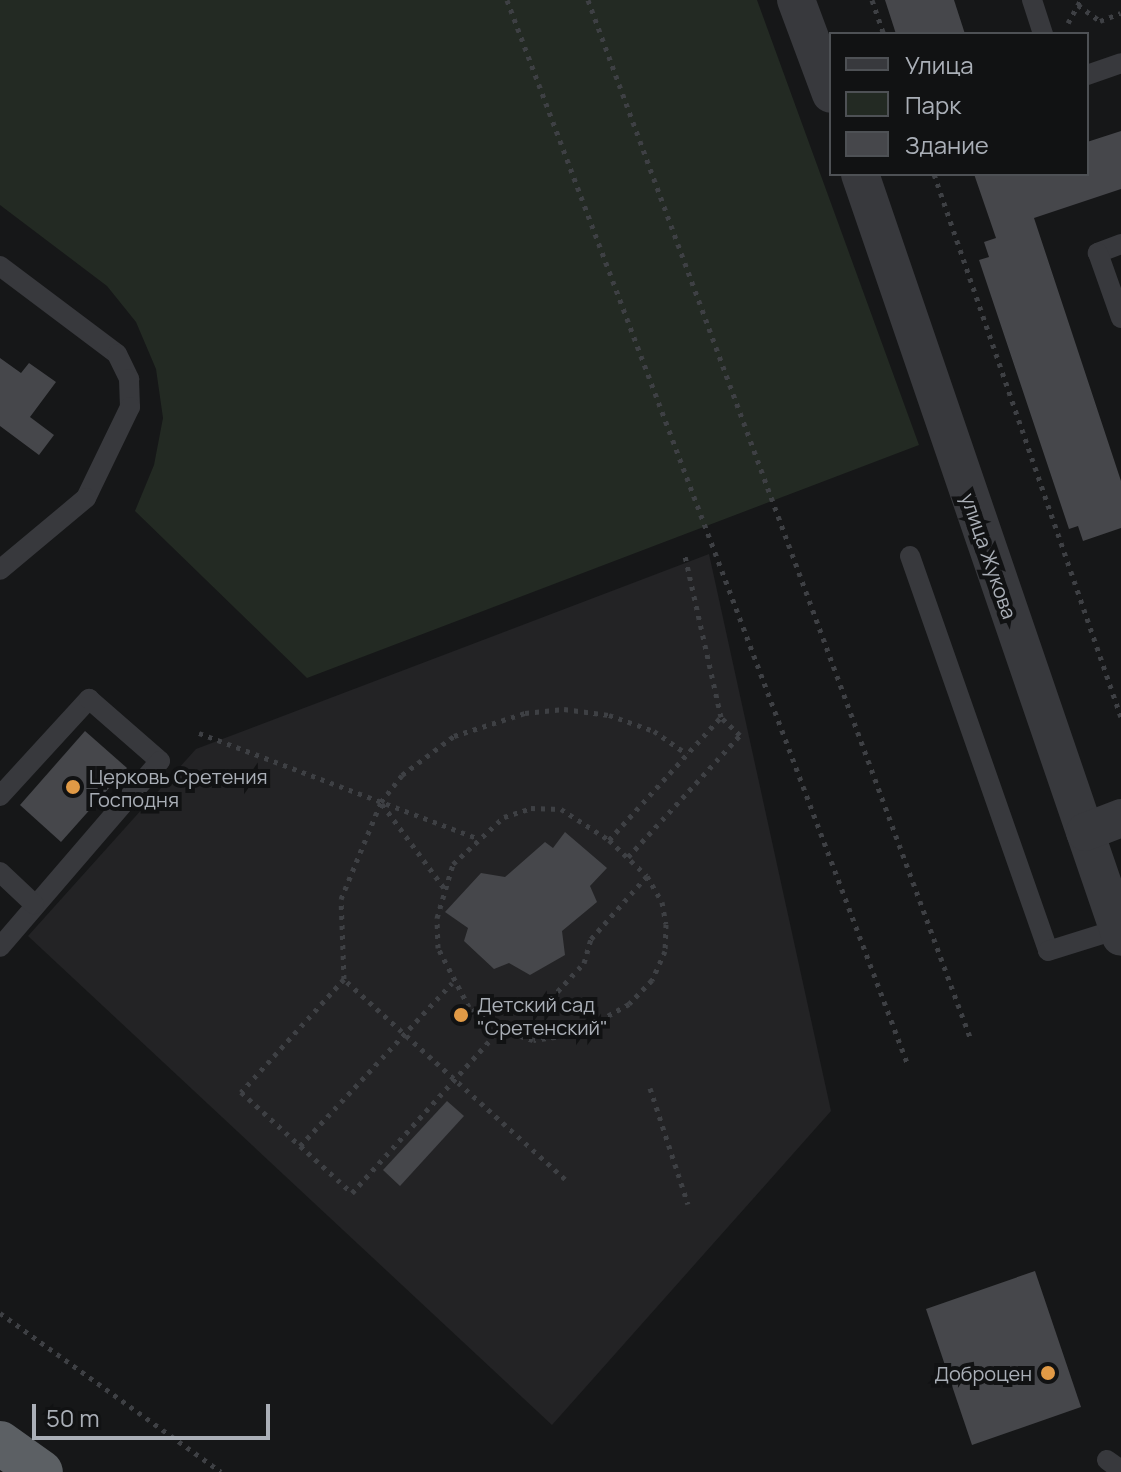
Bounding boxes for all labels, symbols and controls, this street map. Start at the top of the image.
legend [829,32,1089,176]
text: Улица [905,48,974,81]
text: Парк [905,88,961,121]
text: Здание [905,128,989,161]
street label: улица Жукова [956,490,1022,622]
place label: Церковь Сретения Господня [89,764,268,811]
marker: Церковь Сретения Господня [64,778,82,796]
place label: Детский сад "Сретенский" [477,992,608,1039]
marker: Детский сад "Сретенский" [452,1006,470,1024]
place label: Доброцен [934,1361,1032,1385]
marker: Доброцен [1039,1364,1057,1382]
scale bar [36,1388,274,1438]
text: 50 m [46,1401,100,1434]

